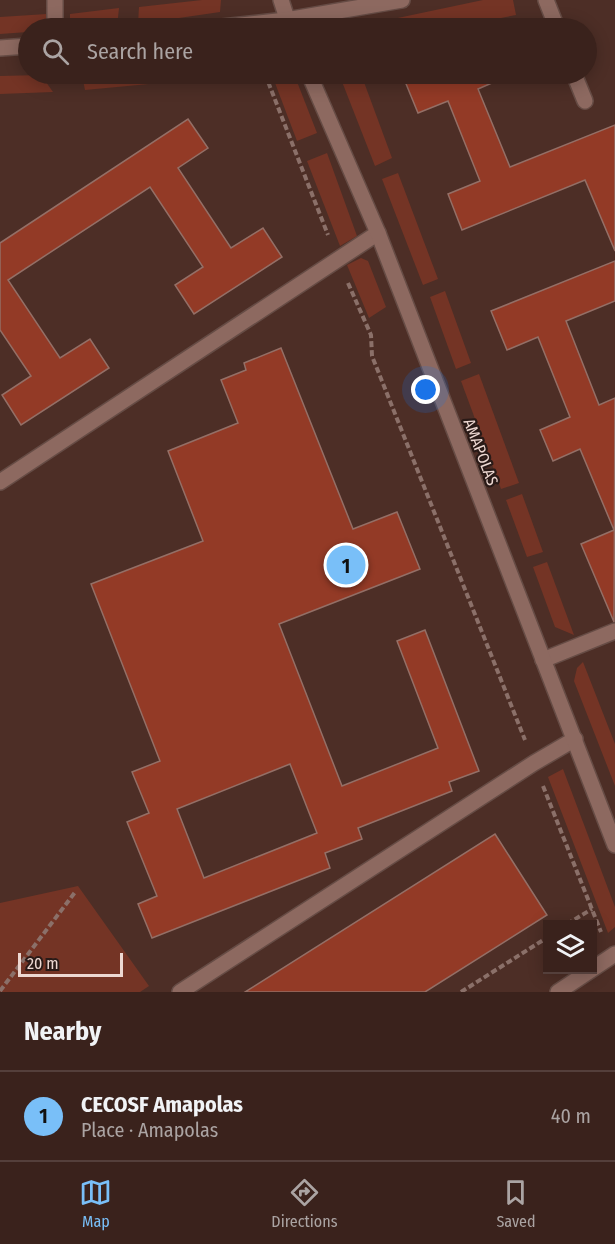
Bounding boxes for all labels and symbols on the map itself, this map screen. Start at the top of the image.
your location [411,375,440,404]
street label: AMAPOLAS [460,416,502,488]
pin: 1 [326,542,366,588]
scale bar [18,950,123,978]

